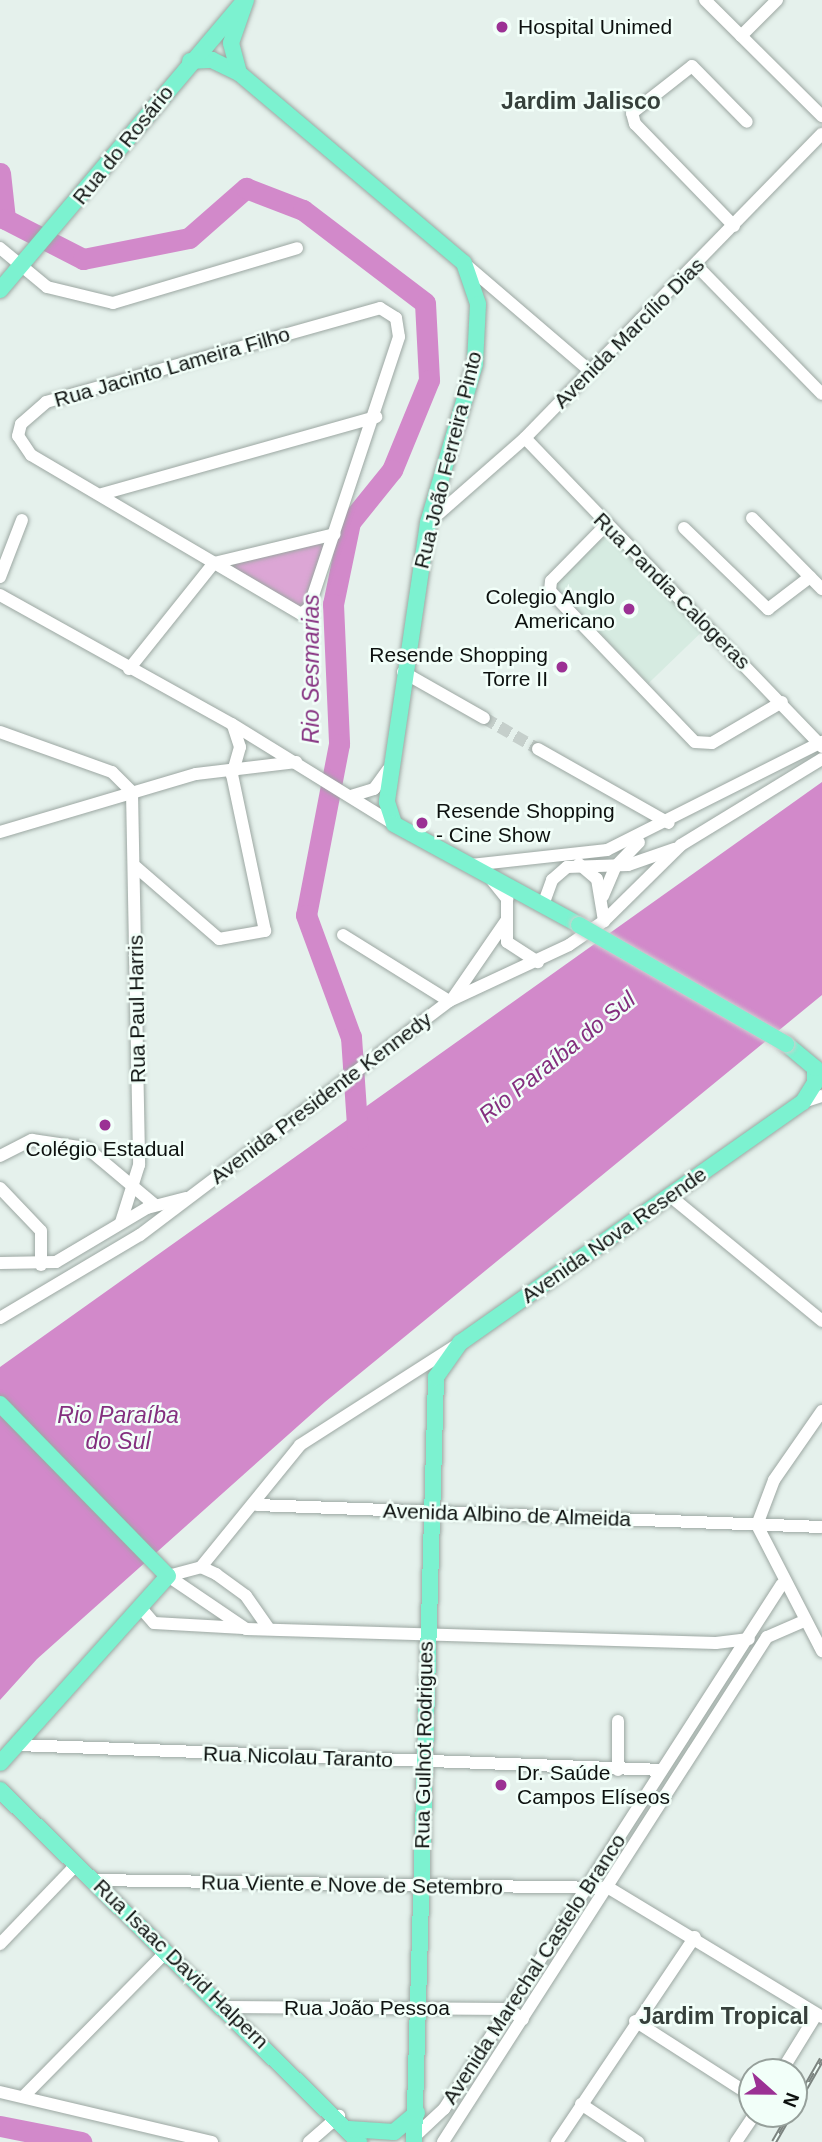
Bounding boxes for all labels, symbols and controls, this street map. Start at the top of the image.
place label: Hospital Unimed [518,14,672,40]
marker: Hospital Unimed [492,17,512,37]
street label: Rua do Rosário [67,80,179,210]
district label: Jardim Jalisco [501,87,661,115]
street label: Avenida Marcílio Dias [548,252,710,414]
street label: Rua Jacinto Lameira Filho [51,321,293,413]
street label: Rua João Ferreira Pinto [409,349,487,571]
street label: Rua Pandia Calogeras [588,507,756,675]
place label: Colegio Anglo Americano [484,584,615,634]
water label: Rio Sesmarias [297,594,325,744]
marker: Colegio Anglo Americano [621,601,637,617]
place label: Resende Shopping Torre II [369,642,548,692]
marker: Resende Shopping Torre II [554,659,570,675]
place label: Resende Shopping - Cine Show [436,798,615,848]
marker: Resende Shopping - Cine Show [414,815,430,831]
street label: Rua Paul Harris [123,935,151,1083]
water label: Rio Paraíba do Sul [473,986,641,1128]
street label: Avenida Presidente Kennedy [205,1007,437,1189]
marker: Colégio Estadual [97,1117,113,1133]
place label: Colégio Estadual [26,1136,184,1162]
street label: Avenida Nova Resende [517,1162,711,1308]
water label: Rio Paraíba do Sul [57,1401,179,1455]
street label: Avenida Albino de Almeida [381,1498,633,1532]
street label: Rua Gulhot Rodrigues [410,1641,438,1849]
street label: Rua Nicolau Taranto [202,1741,394,1773]
place label: Dr. Saúde Campos Elíseos [517,1760,670,1810]
marker: Dr. Saúde Campos Elíseos [491,1775,511,1795]
street label: Avenida Marechal Castelo Branco [437,1829,631,2109]
street label: Rua Viente e Nove de Setembro [201,1870,503,1900]
street label: Rua Isaac David Halpern [88,1874,274,2054]
street label: Rua João Pessoa [284,1995,450,2021]
district label: Jardim Tropical [639,2002,809,2030]
north arrow [738,2058,808,2128]
text: N [779,2090,803,2110]

